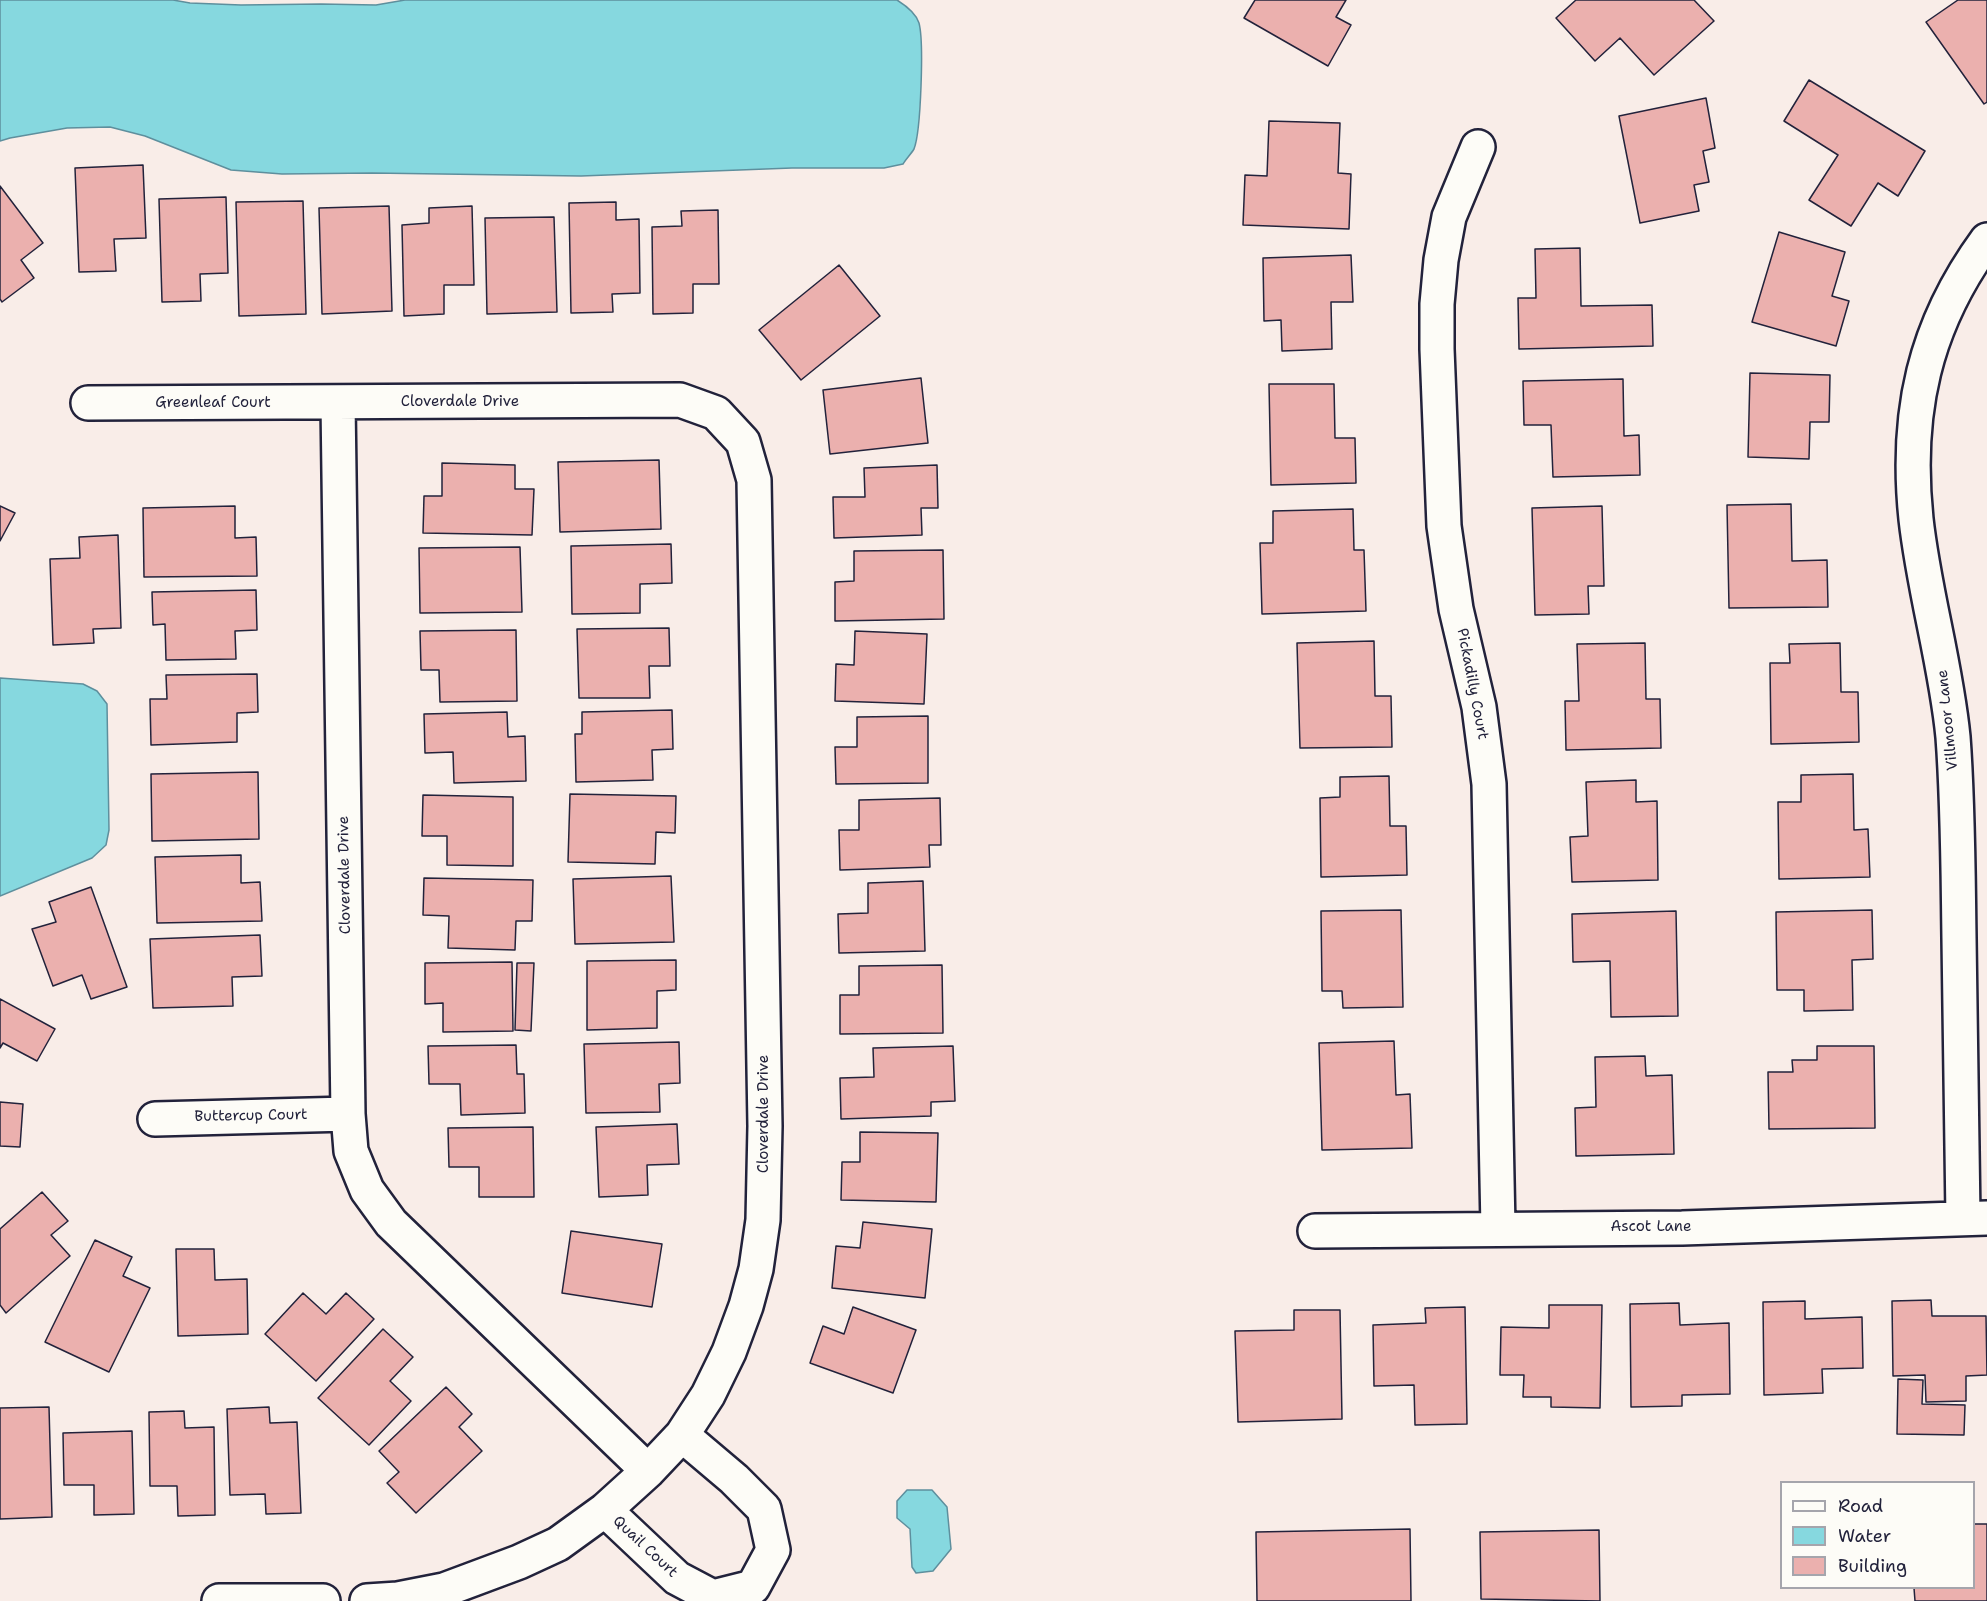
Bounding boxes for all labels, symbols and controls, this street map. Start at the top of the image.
street label: Cloverdale Drive [401,393,519,411]
street label: Greenleaf Court [155,394,271,412]
street label: Pickadilly Court [1452,627,1492,741]
street label: Villmoor Lane [1934,669,1962,771]
street label: Cloverdale Drive [335,816,355,934]
street label: Cloverdale Drive [755,1055,773,1173]
street label: Buttercup Court [194,1106,308,1126]
street label: Ascot Lane [1611,1218,1691,1236]
legend [1780,1481,1975,1589]
text: Road [1838,1494,1883,1518]
street label: Quail Court [609,1512,681,1582]
text: Water [1838,1524,1891,1548]
text: Building [1838,1554,1907,1578]

